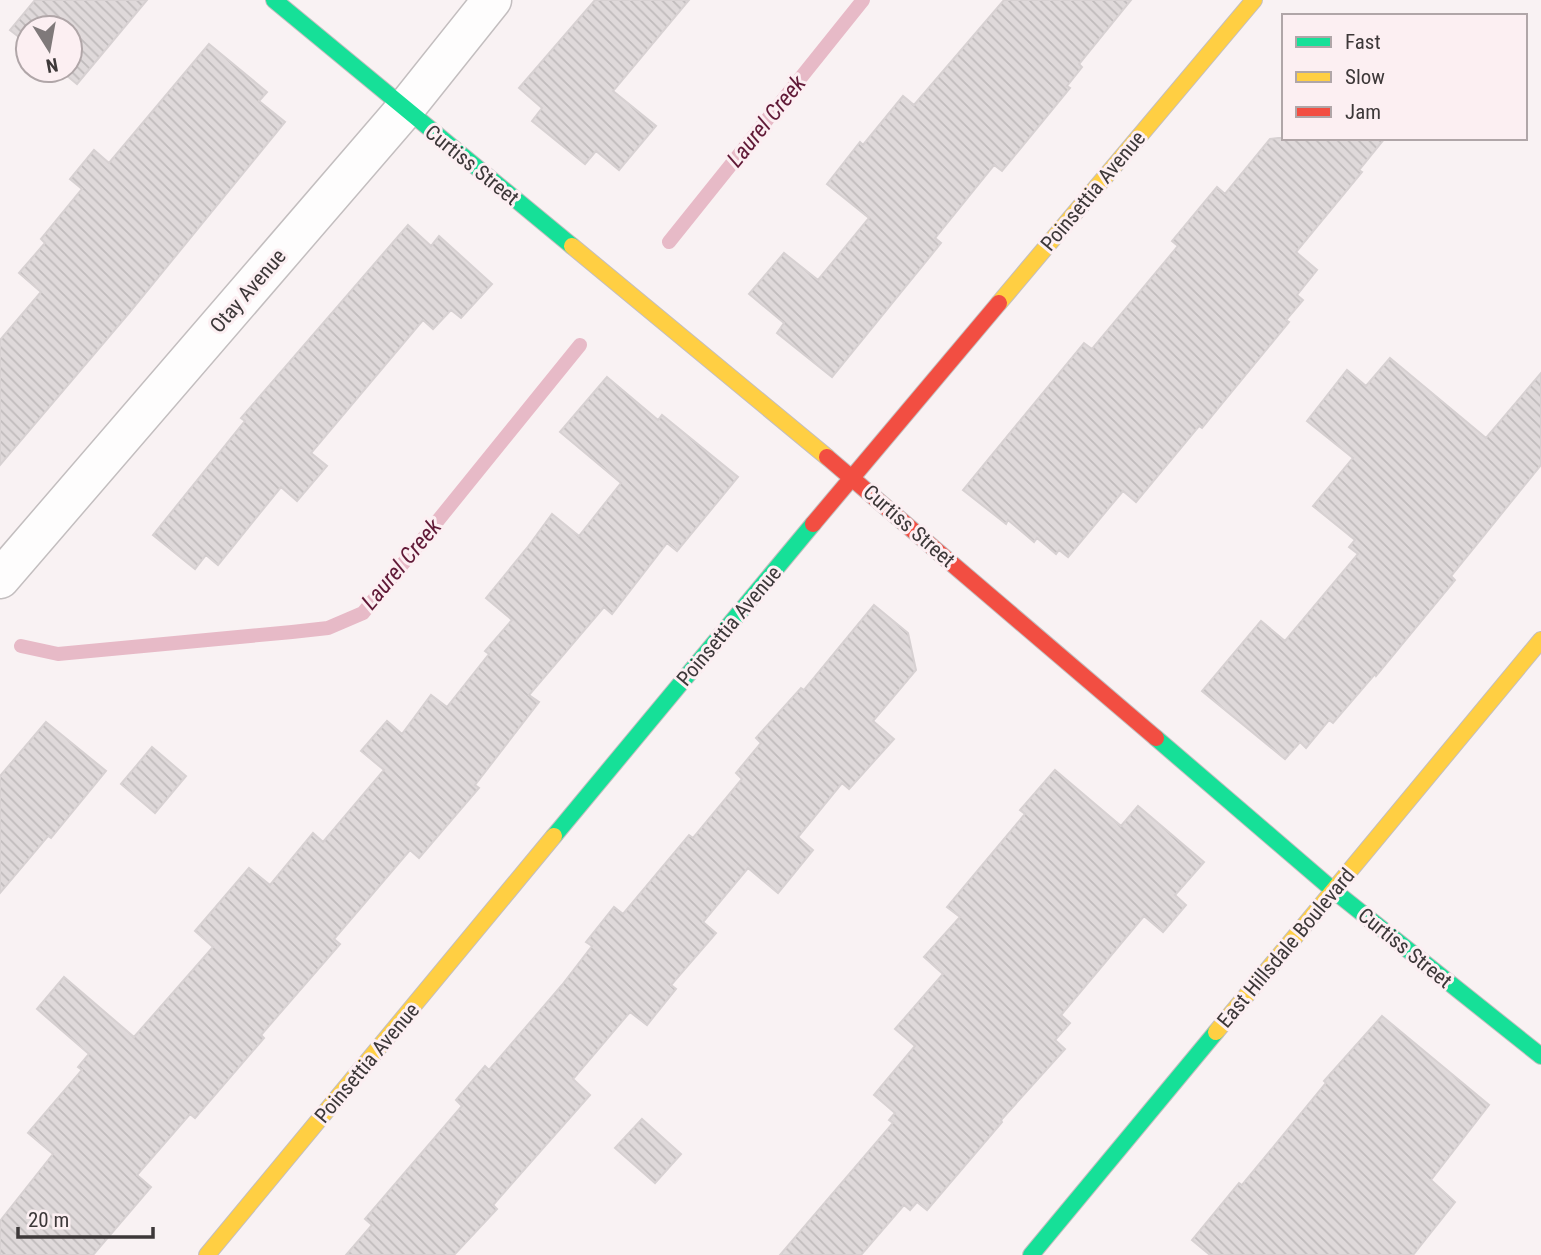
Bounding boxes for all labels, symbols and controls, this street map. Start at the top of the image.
north arrow [14,14,84,84]
legend [1282,14,1527,140]
text: Fast [1345,30,1381,54]
text: N [44,53,60,78]
text: Slow [1345,65,1385,89]
water label: Laurel Creek [721,69,812,172]
text: Jam [1345,100,1381,124]
street label: Curtiss Street [420,120,524,210]
street label: Poinsettia Avenue [1036,126,1150,256]
street label: Otay Avenue [205,244,291,338]
street label: Curtiss Street [858,480,960,572]
water label: Laurel Creek [356,513,448,615]
street label: Poinsettia Avenue [672,561,786,691]
street label: East Hillsdale Boulevard [1212,864,1360,1032]
street label: Curtiss Street [1353,903,1457,993]
street label: Poinsettia Avenue [310,998,424,1128]
scale bar [18,1196,152,1240]
text: 20 m [28,1208,69,1232]

